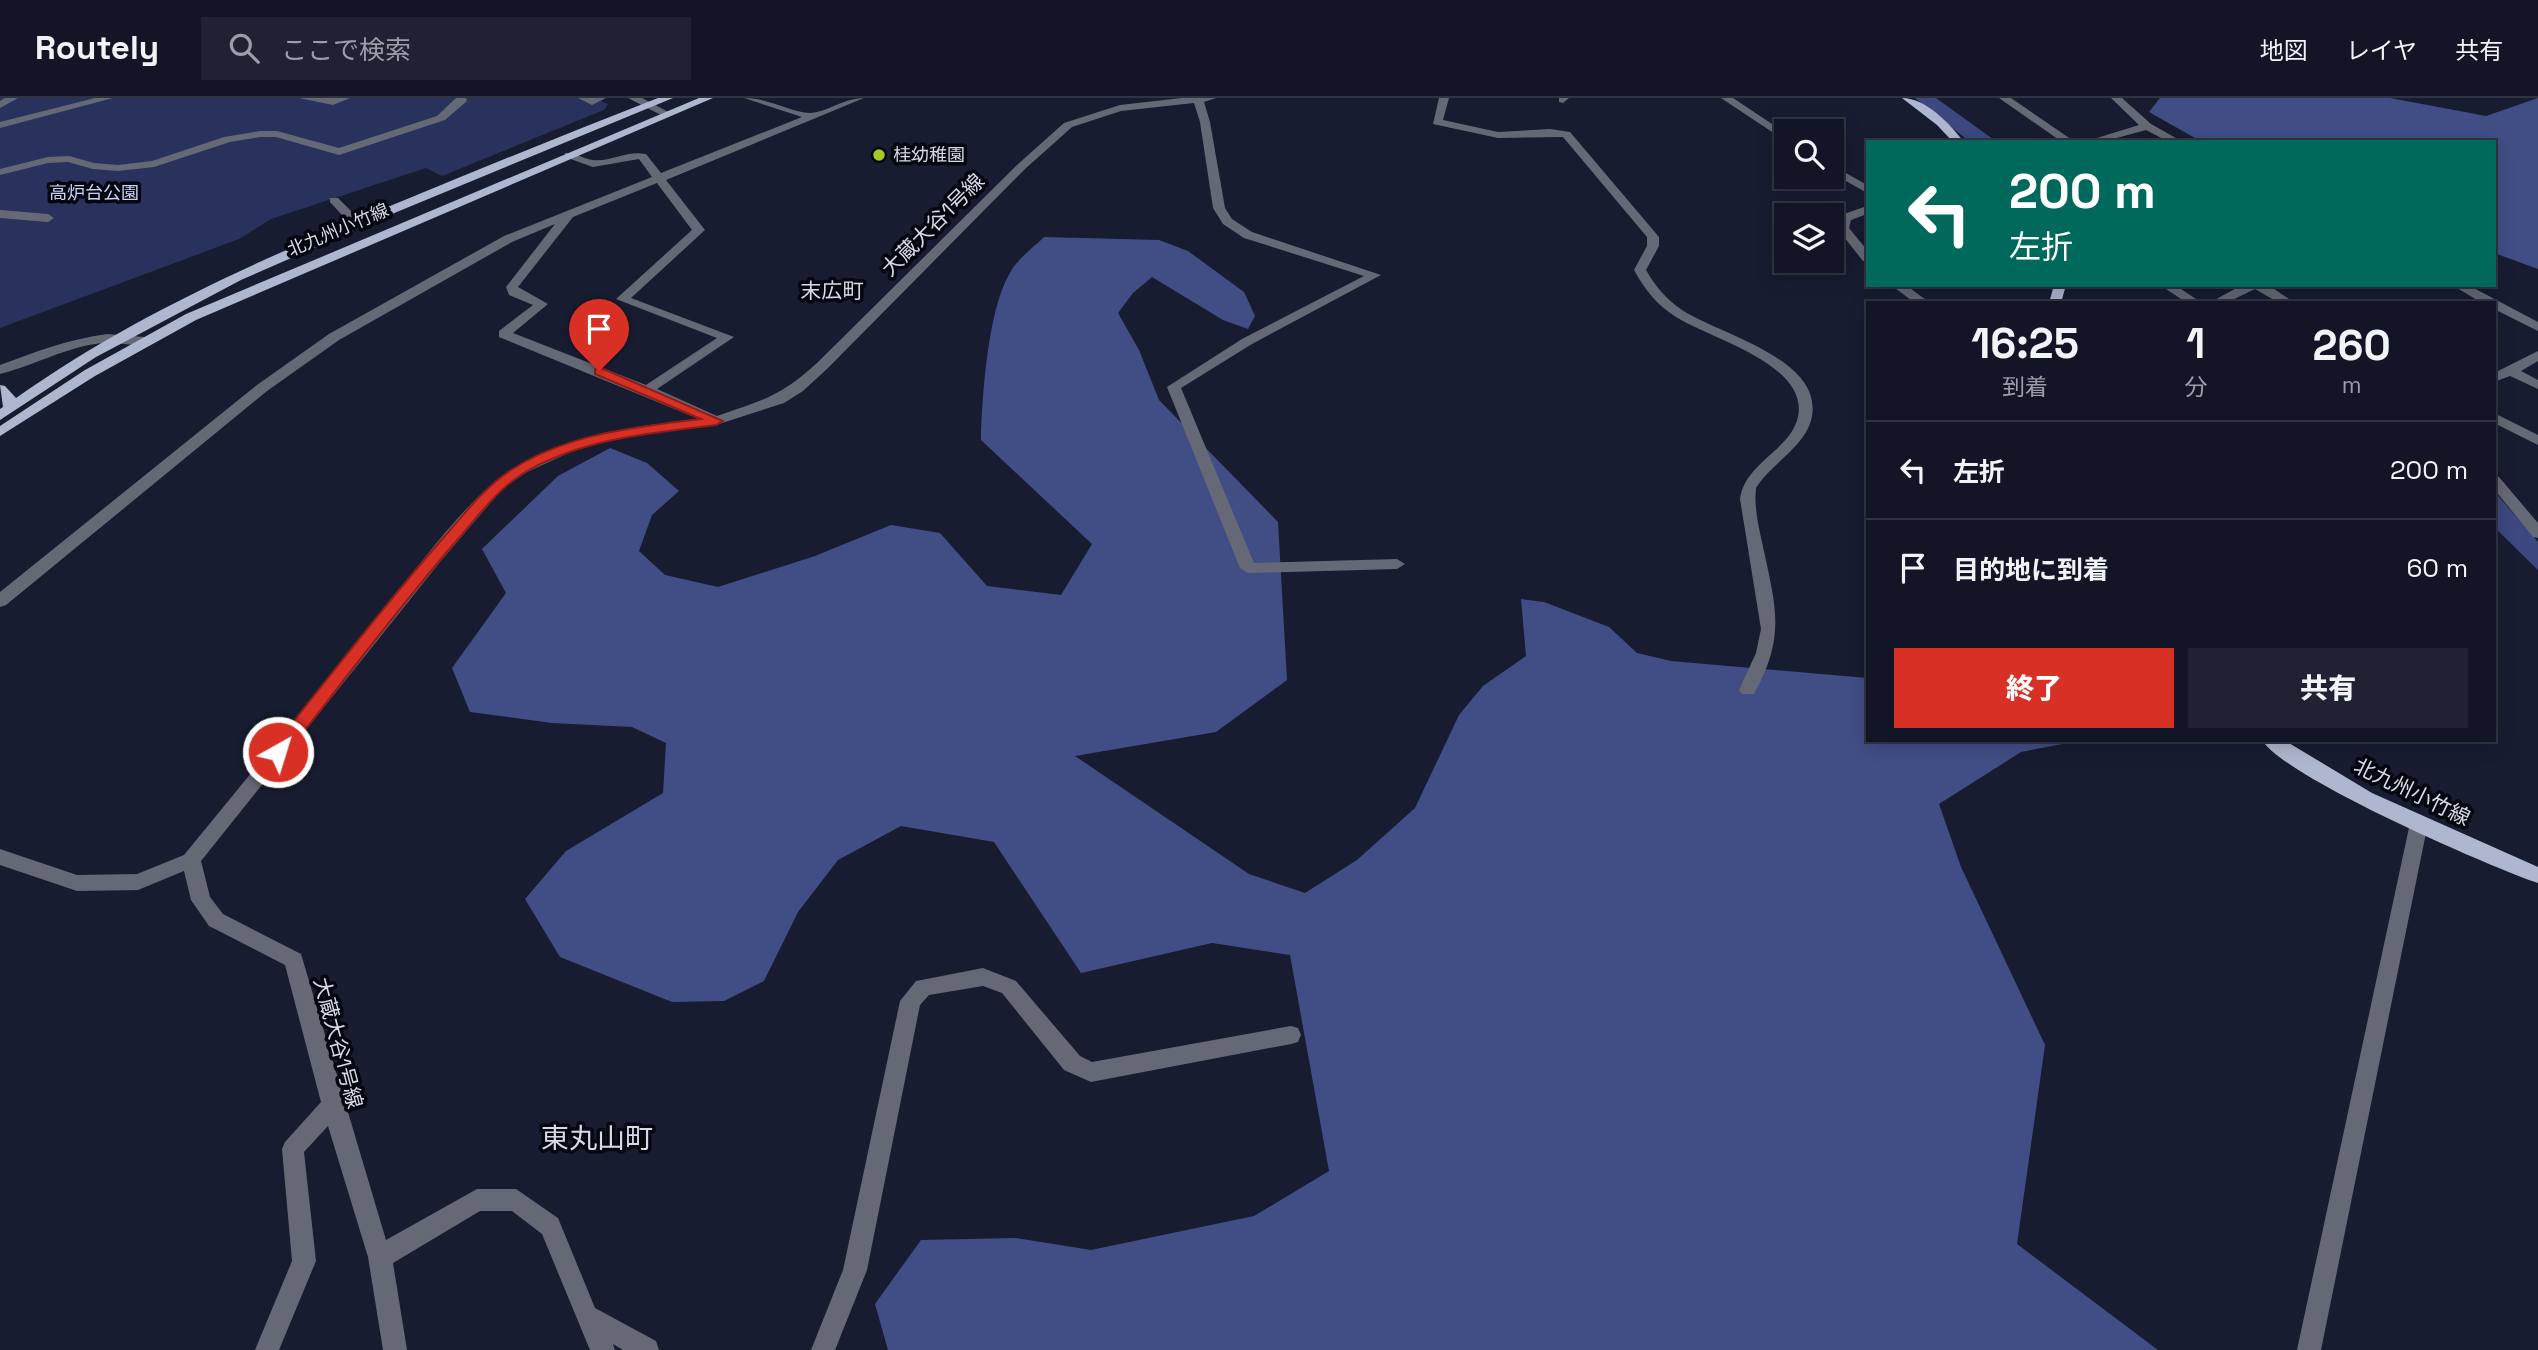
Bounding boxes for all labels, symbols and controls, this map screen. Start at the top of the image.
search box [201,17,691,80]
text: Routely [35,27,159,69]
icon: search [225,29,263,67]
text: ここで検索 [281,33,411,67]
text: 地図 [2260,35,2308,66]
text: レイヤ [2346,35,2417,66]
text: 共有 [2455,35,2503,66]
map controls [1774,119,1844,273]
button: search [1774,119,1844,189]
place label: 桂幼稚園 [893,143,965,166]
marker: 桂幼稚園 [871,147,887,163]
text: 200 m [2009,160,2156,222]
street label: 大蔵大谷1号線 [875,167,990,282]
icon: left [1894,168,1985,259]
park label: 高炉台公園 [49,181,139,204]
street label: 北九州小竹線 [284,198,392,261]
button: layers [1774,203,1844,273]
text: 左折 [2009,227,2073,267]
district label: 末広町 [801,277,864,304]
pin [569,299,629,371]
icon: arrive [580,310,618,348]
text: 16:25 [1971,317,2079,370]
text: 1 [2186,317,2205,370]
text: 260 [2313,319,2391,372]
text: m [2342,370,2362,400]
text: 到着 [2002,372,2048,402]
text: 分 [2184,372,2207,402]
icon: left [1894,451,1932,489]
text: 200 m [2390,453,2468,487]
text: 左折 [1953,455,2005,489]
icon: arrive [1894,549,1932,587]
text: 60 m [2406,551,2468,585]
text: 目的地に到着 [1953,553,2109,587]
button: 終了 [1894,648,2174,728]
button: 共有 [2188,648,2468,728]
position arrow [241,715,315,789]
street label: 北九州小竹線 [2350,752,2475,831]
street label: 大蔵大谷1号線 [308,974,369,1111]
district label: 東丸山町 [541,1120,653,1156]

